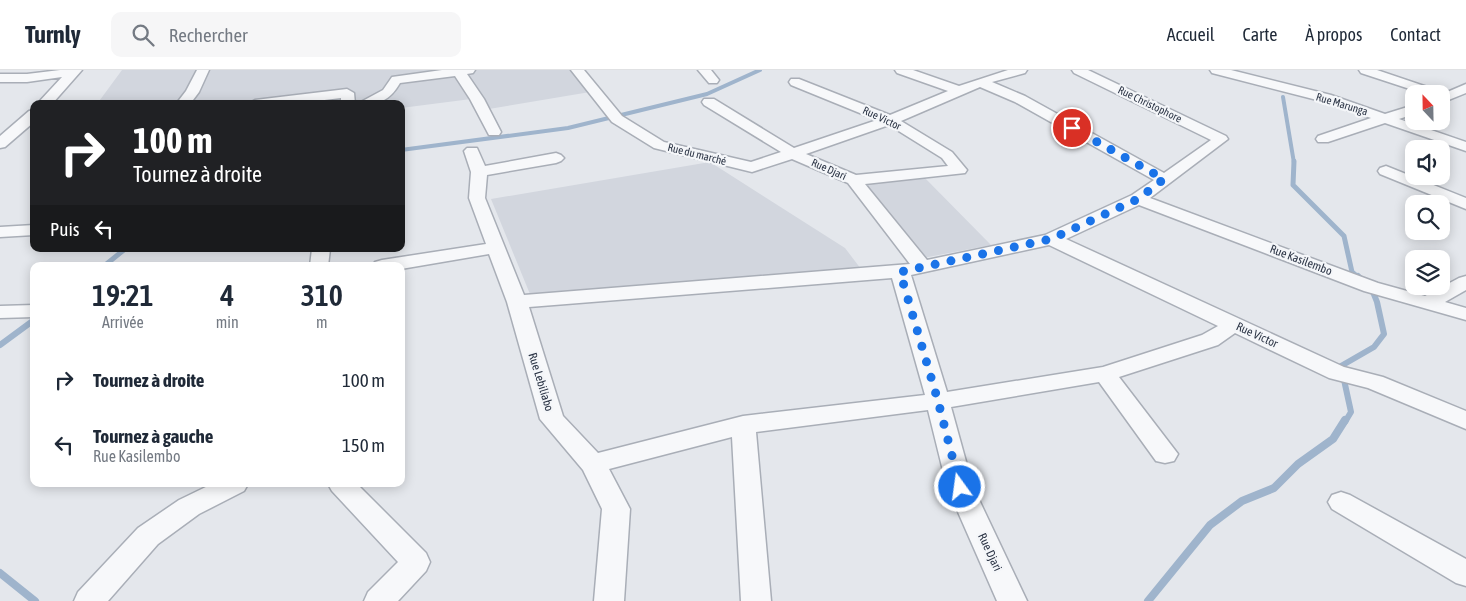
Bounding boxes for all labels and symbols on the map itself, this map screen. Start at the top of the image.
street label: Rue Christophore [1116,83,1184,125]
north arrow [1405,85,1450,130]
street label: Rue Marunga [1315,90,1369,118]
street label: Rue Victor [861,104,904,132]
pin [1051,107,1093,149]
street label: Rue du marché [666,141,728,167]
street label: Rue Djari [810,156,848,182]
street label: Rue Kasilembo [1268,242,1334,278]
street label: Rue Victor [1234,319,1281,351]
street label: Rue Lebiliabo [525,351,557,413]
position arrow [933,460,985,512]
street label: Rue Djari [975,531,1005,573]

